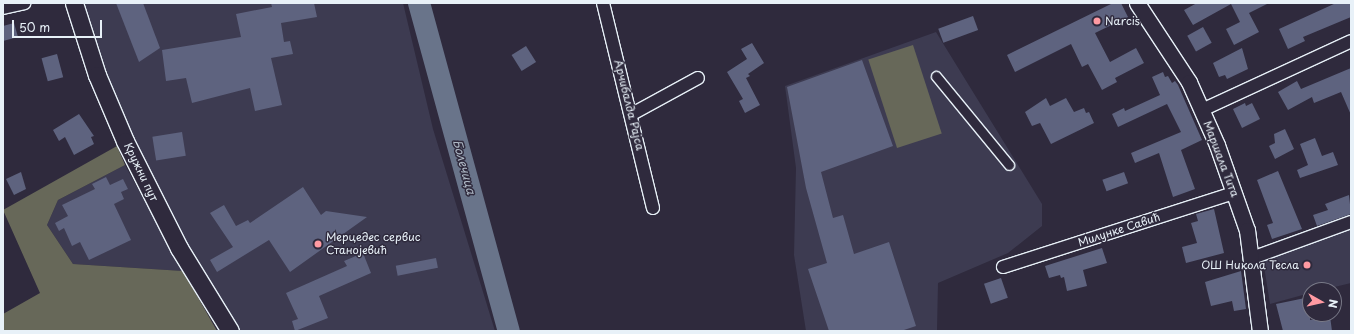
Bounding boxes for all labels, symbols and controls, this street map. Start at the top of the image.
scale bar [14,12,104,38]
place label: Narcis [1105,14,1140,28]
marker: Narcis [1092,16,1102,26]
text: 50 m [19,18,50,36]
street label: Арчибалда Рајса [611,58,647,152]
street label: Маршала Тита [1200,119,1242,199]
water label: Болечица [450,138,478,196]
street label: Кружни пут [121,140,161,204]
street label: Милунке Савић [1076,210,1162,250]
place label: Мерцедес сервис Станојевић [326,231,421,257]
marker: Мерцедес сервис Станојевић [313,239,323,249]
place label: ОШ Никола Тесла [1201,258,1299,272]
marker: ОШ Никола Тесла [1302,260,1312,270]
north arrow [1302,282,1342,322]
text: N [1324,298,1342,309]

